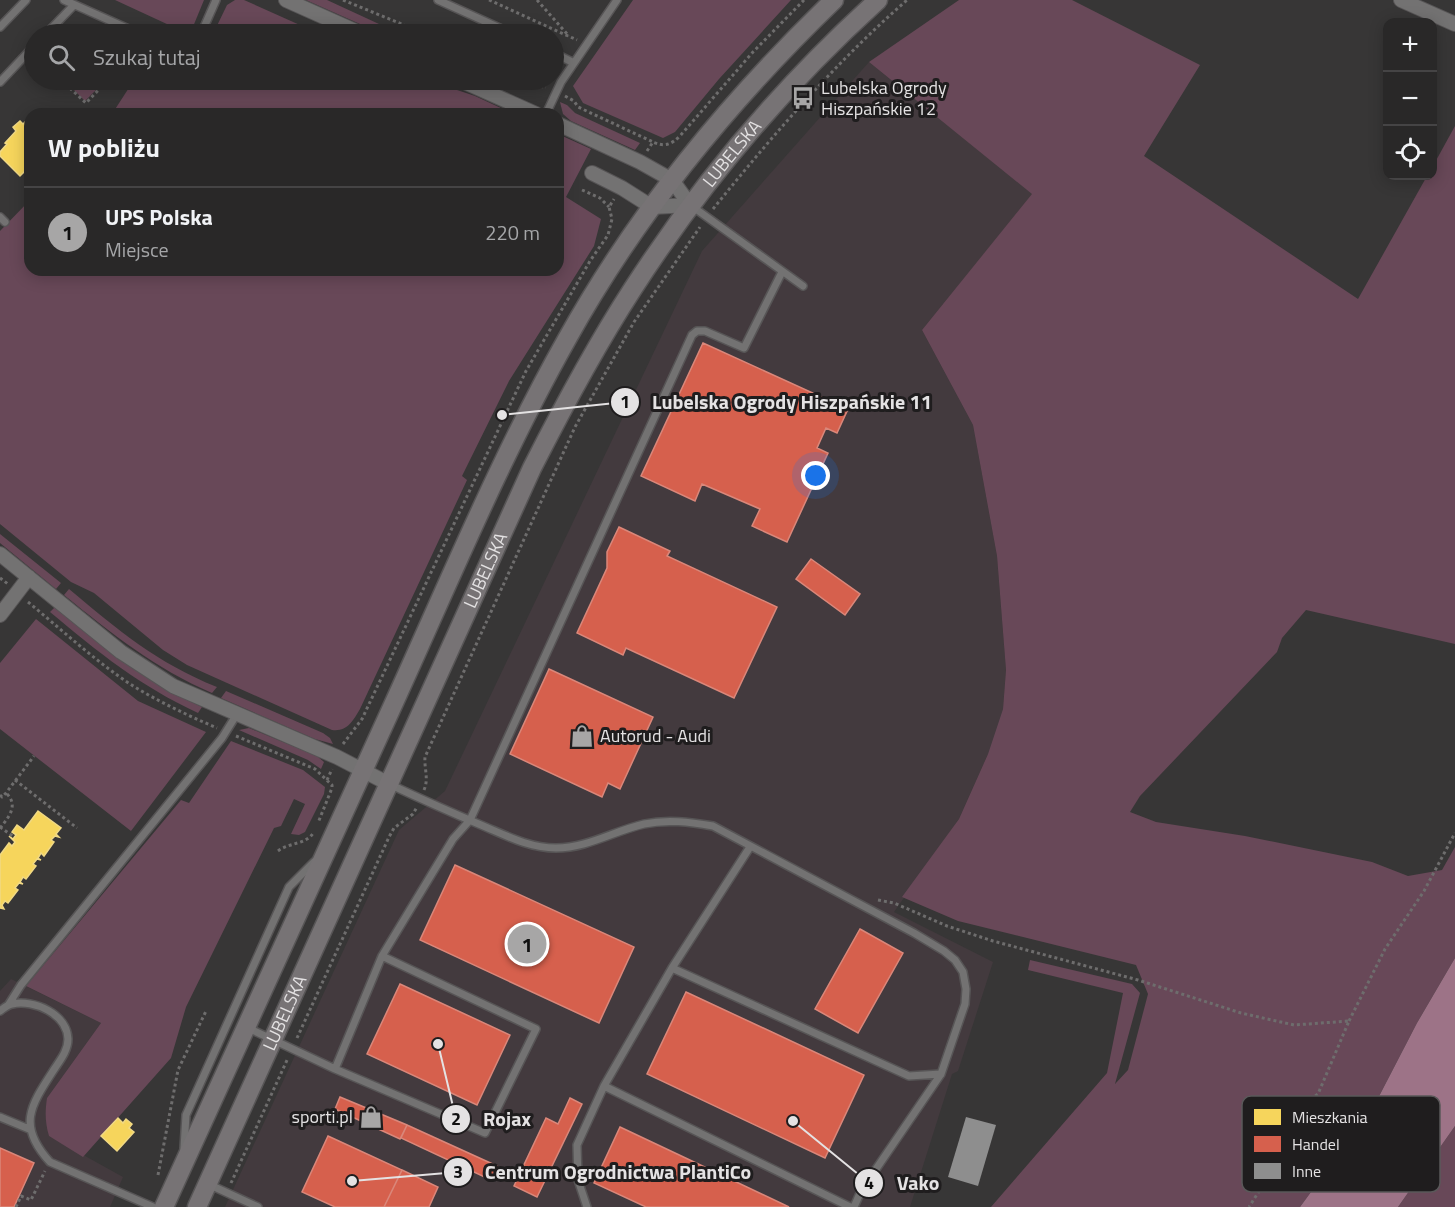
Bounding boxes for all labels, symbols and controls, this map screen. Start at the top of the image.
map controls [1383,18,1437,180]
button: + [1383,18,1437,72]
search box [24,24,564,90]
text: Szukaj tutaj [93,40,201,74]
icon: search [45,41,78,74]
button: − [1383,72,1437,126]
place label: Lubelska Ogrody Hiszpańskie 12 [821,74,947,122]
bus stop icon: Lubelska Ogrody Hiszpańskie 12 [790,85,816,111]
street label: LUBELSKA [696,113,768,193]
button: locate [1383,126,1437,180]
text: W pobliżu [48,128,160,167]
text: UPS Polska [105,200,213,234]
text: 1 [62,217,73,248]
text: 220 m [485,217,540,248]
text: Miejsce [105,234,169,265]
callout: Lubelska Ogrody Hiszpańskie 11 [610,383,944,421]
text: Lubelska Ogrody Hiszpańskie 11 [652,386,932,417]
text: 1 [620,388,630,415]
your location [801,461,830,490]
street label: LUBELSKA [456,528,514,612]
place label: Autorud - Audi [600,722,711,749]
shop icon: Autorud - Audi [569,723,595,749]
pin: 1 [508,922,546,966]
street label: LUBELSKA [256,970,313,1055]
legend [1242,1096,1440,1192]
callout: Rojax [441,1100,543,1138]
place label: sporti.pl [292,1103,353,1130]
text: Rojax [483,1103,531,1134]
shop icon: sporti.pl [358,1104,384,1130]
text: 2 [451,1105,461,1132]
text: Mieszkania [1292,1105,1368,1129]
text: Handel [1292,1132,1340,1156]
callout: Centrum Ogrodnictwa PlantiCo [443,1153,763,1191]
text: Centrum Ogrodnictwa PlantiCo [485,1156,751,1187]
text: 3 [453,1158,463,1185]
text: Inne [1292,1159,1321,1183]
callout: Vako [854,1164,951,1202]
text: Vako [897,1167,939,1198]
text: 4 [864,1169,874,1196]

